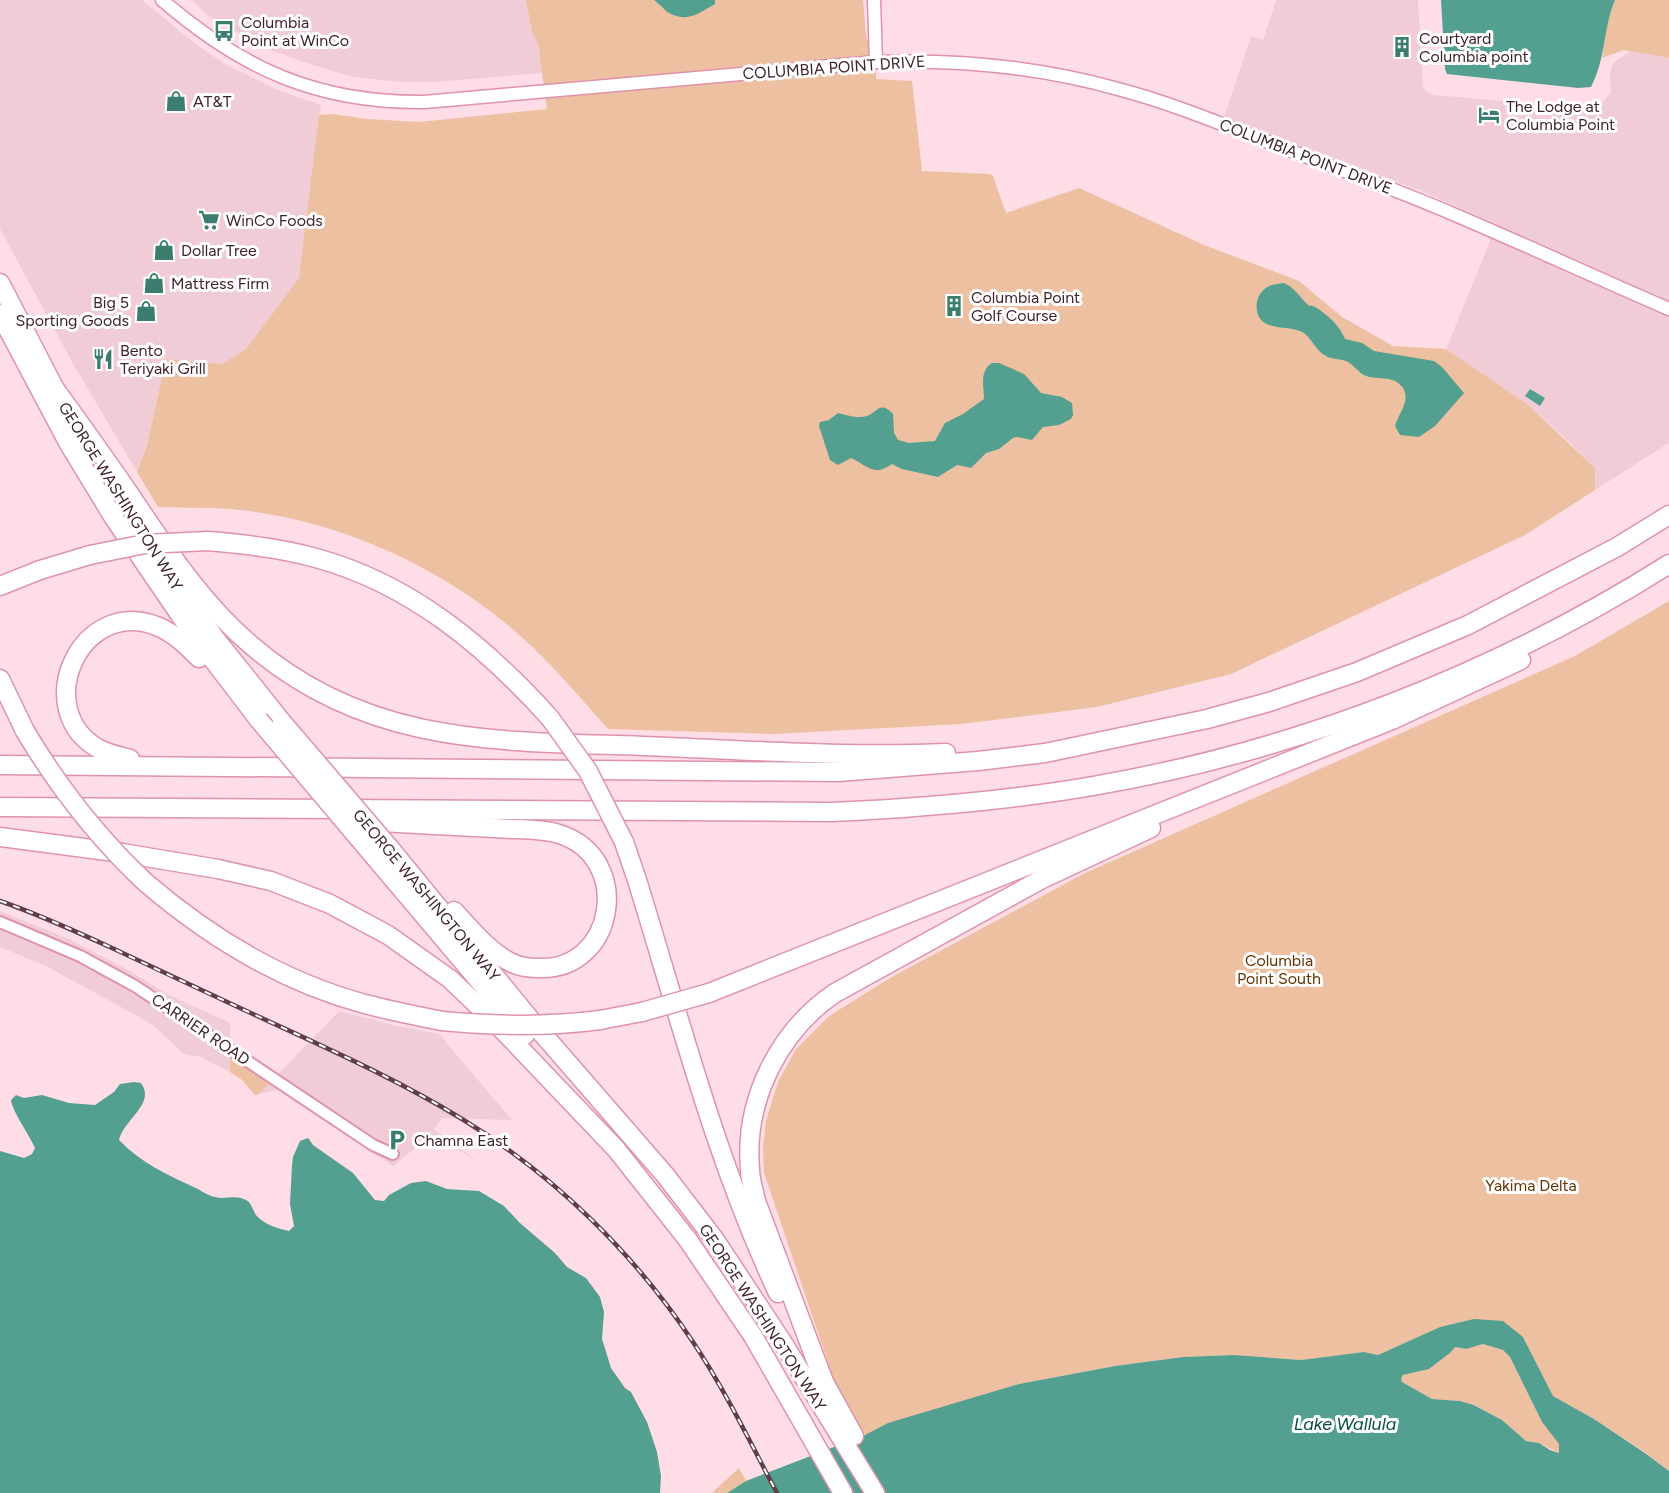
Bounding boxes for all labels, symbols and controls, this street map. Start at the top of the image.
place label: Columbia Point at WinCo [241,13,349,50]
bus stop icon: Columbia Point at WinCo [212,19,236,43]
place label: Courtyard Columbia point [1419,29,1529,66]
building icon: Courtyard Columbia point [1390,35,1414,59]
street label: COLUMBIA POINT DRIVE [742,52,926,83]
shop icon: AT&T [164,89,188,113]
place label: AT&T [193,92,232,111]
place label: The Lodge at Columbia Point [1506,97,1615,134]
hotel icon: The Lodge at Columbia Point [1477,103,1501,127]
street label: COLUMBIA POINT DRIVE [1217,115,1395,198]
supermarket icon: WinCo Foods [197,208,221,232]
place label: WinCo Foods [226,211,323,230]
shop icon: Dollar Tree [152,238,176,262]
place label: Dollar Tree [181,241,257,260]
shop icon: Mattress Firm [142,271,166,295]
place label: Mattress Firm [171,274,269,293]
place label: Columbia Point Golf Course [971,288,1080,325]
place label: Big 5 Sporting Goods [15,293,129,330]
building icon: Columbia Point Golf Course [942,294,966,318]
shop icon: Big 5 Sporting Goods [134,299,158,323]
place label: Bento Teriyaki Grill [120,341,206,378]
restaurant icon: Bento Teriyaki Grill [91,347,115,371]
street label: GEORGE WASHINGTON WAY [55,398,187,594]
street label: GEORGE WASHINGTON WAY [349,805,504,985]
park label: Columbia Point South [1237,951,1321,988]
street label: CARRIER ROAD [148,990,253,1069]
parking icon: Chamna East [385,1128,409,1152]
place label: Chamna East [414,1131,508,1150]
park label: Yakima Delta [1485,1176,1577,1195]
street label: GEORGE WASHINGTON WAY [695,1220,830,1414]
water label: Lake Wallula [1294,1413,1397,1435]

